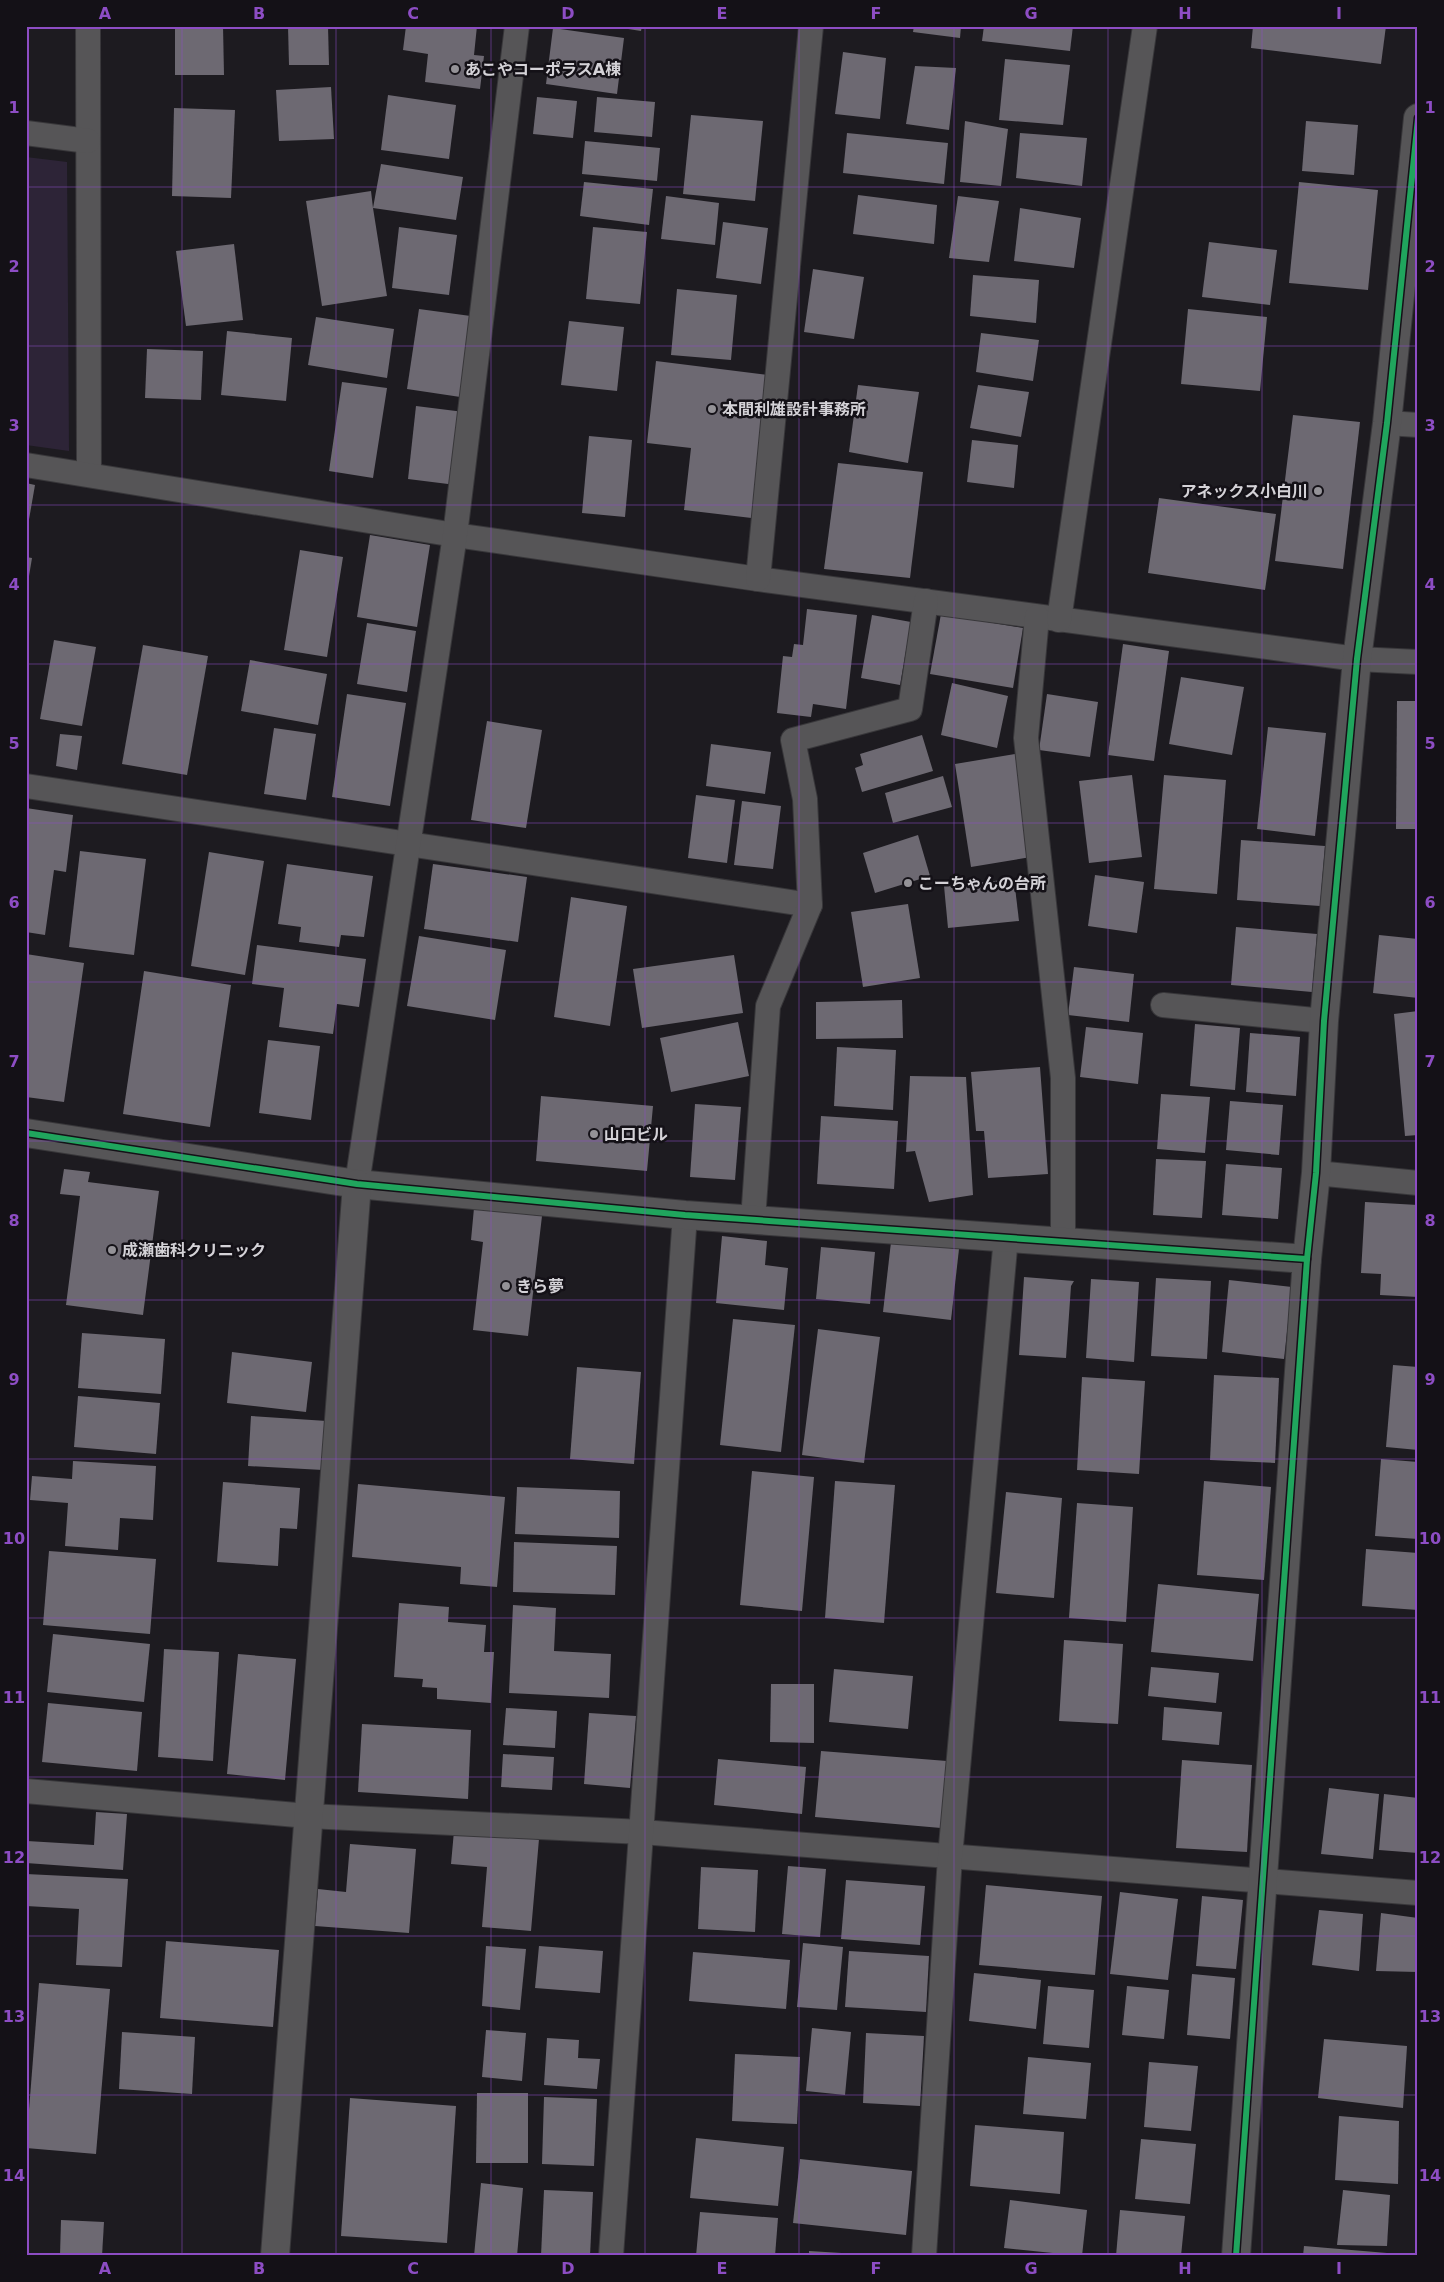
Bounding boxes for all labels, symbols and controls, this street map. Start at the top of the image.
text: A [99,4,112,23]
text: B [253,4,265,23]
text: C [407,4,419,23]
text: D [561,4,575,23]
text: E [717,4,727,23]
text: F [871,4,881,23]
text: G [1024,4,1038,23]
text: H [1178,4,1192,23]
text: I [1336,4,1342,23]
place label: あこやコーポラスA棟 [465,60,621,79]
marker: あこやコーポラスA棟 [449,63,461,75]
text: 1 [8,98,20,117]
text: 1 [1424,98,1436,117]
text: 2 [8,257,20,276]
text: 2 [1424,257,1436,276]
place label: 本間利雄設計事務所 [722,400,866,419]
marker: 本間利雄設計事務所 [706,403,718,415]
text: 3 [8,416,20,435]
text: 3 [1424,416,1436,435]
place label: アネックス小白川 [1180,482,1308,501]
marker: アネックス小白川 [1312,485,1324,497]
text: 4 [8,575,20,594]
text: 4 [1424,575,1436,594]
text: 5 [8,734,20,753]
text: 5 [1424,734,1436,753]
place label: こーちゃんの台所 [918,874,1046,893]
marker: こーちゃんの台所 [902,877,914,889]
text: 6 [8,893,20,912]
text: 6 [1424,893,1436,912]
text: 7 [8,1052,20,1071]
text: 7 [1424,1052,1436,1071]
place label: 山口ビル [604,1125,668,1144]
marker: 山口ビル [588,1128,600,1140]
text: 8 [8,1211,20,1230]
text: 8 [1424,1211,1436,1230]
place label: 成瀬歯科クリニック [122,1241,266,1260]
marker: 成瀬歯科クリニック [106,1244,118,1256]
place label: きら夢 [516,1277,564,1296]
marker: きら夢 [500,1280,512,1292]
text: 9 [8,1370,20,1389]
text: 9 [1424,1370,1436,1389]
text: 10 [3,1529,25,1548]
text: 10 [1419,1529,1441,1548]
text: 11 [3,1688,25,1707]
text: 11 [1419,1688,1441,1707]
text: 12 [3,1848,25,1867]
text: 12 [1419,1848,1441,1867]
text: 13 [3,2007,25,2026]
text: 13 [1419,2007,1441,2026]
text: 14 [3,2166,25,2185]
text: 14 [1419,2166,1441,2185]
text: A [99,2259,112,2278]
text: B [253,2259,265,2278]
text: C [407,2259,419,2278]
text: D [561,2259,575,2278]
text: E [717,2259,727,2278]
text: F [871,2259,881,2278]
text: G [1024,2259,1038,2278]
text: H [1178,2259,1192,2278]
text: I [1336,2259,1342,2278]

